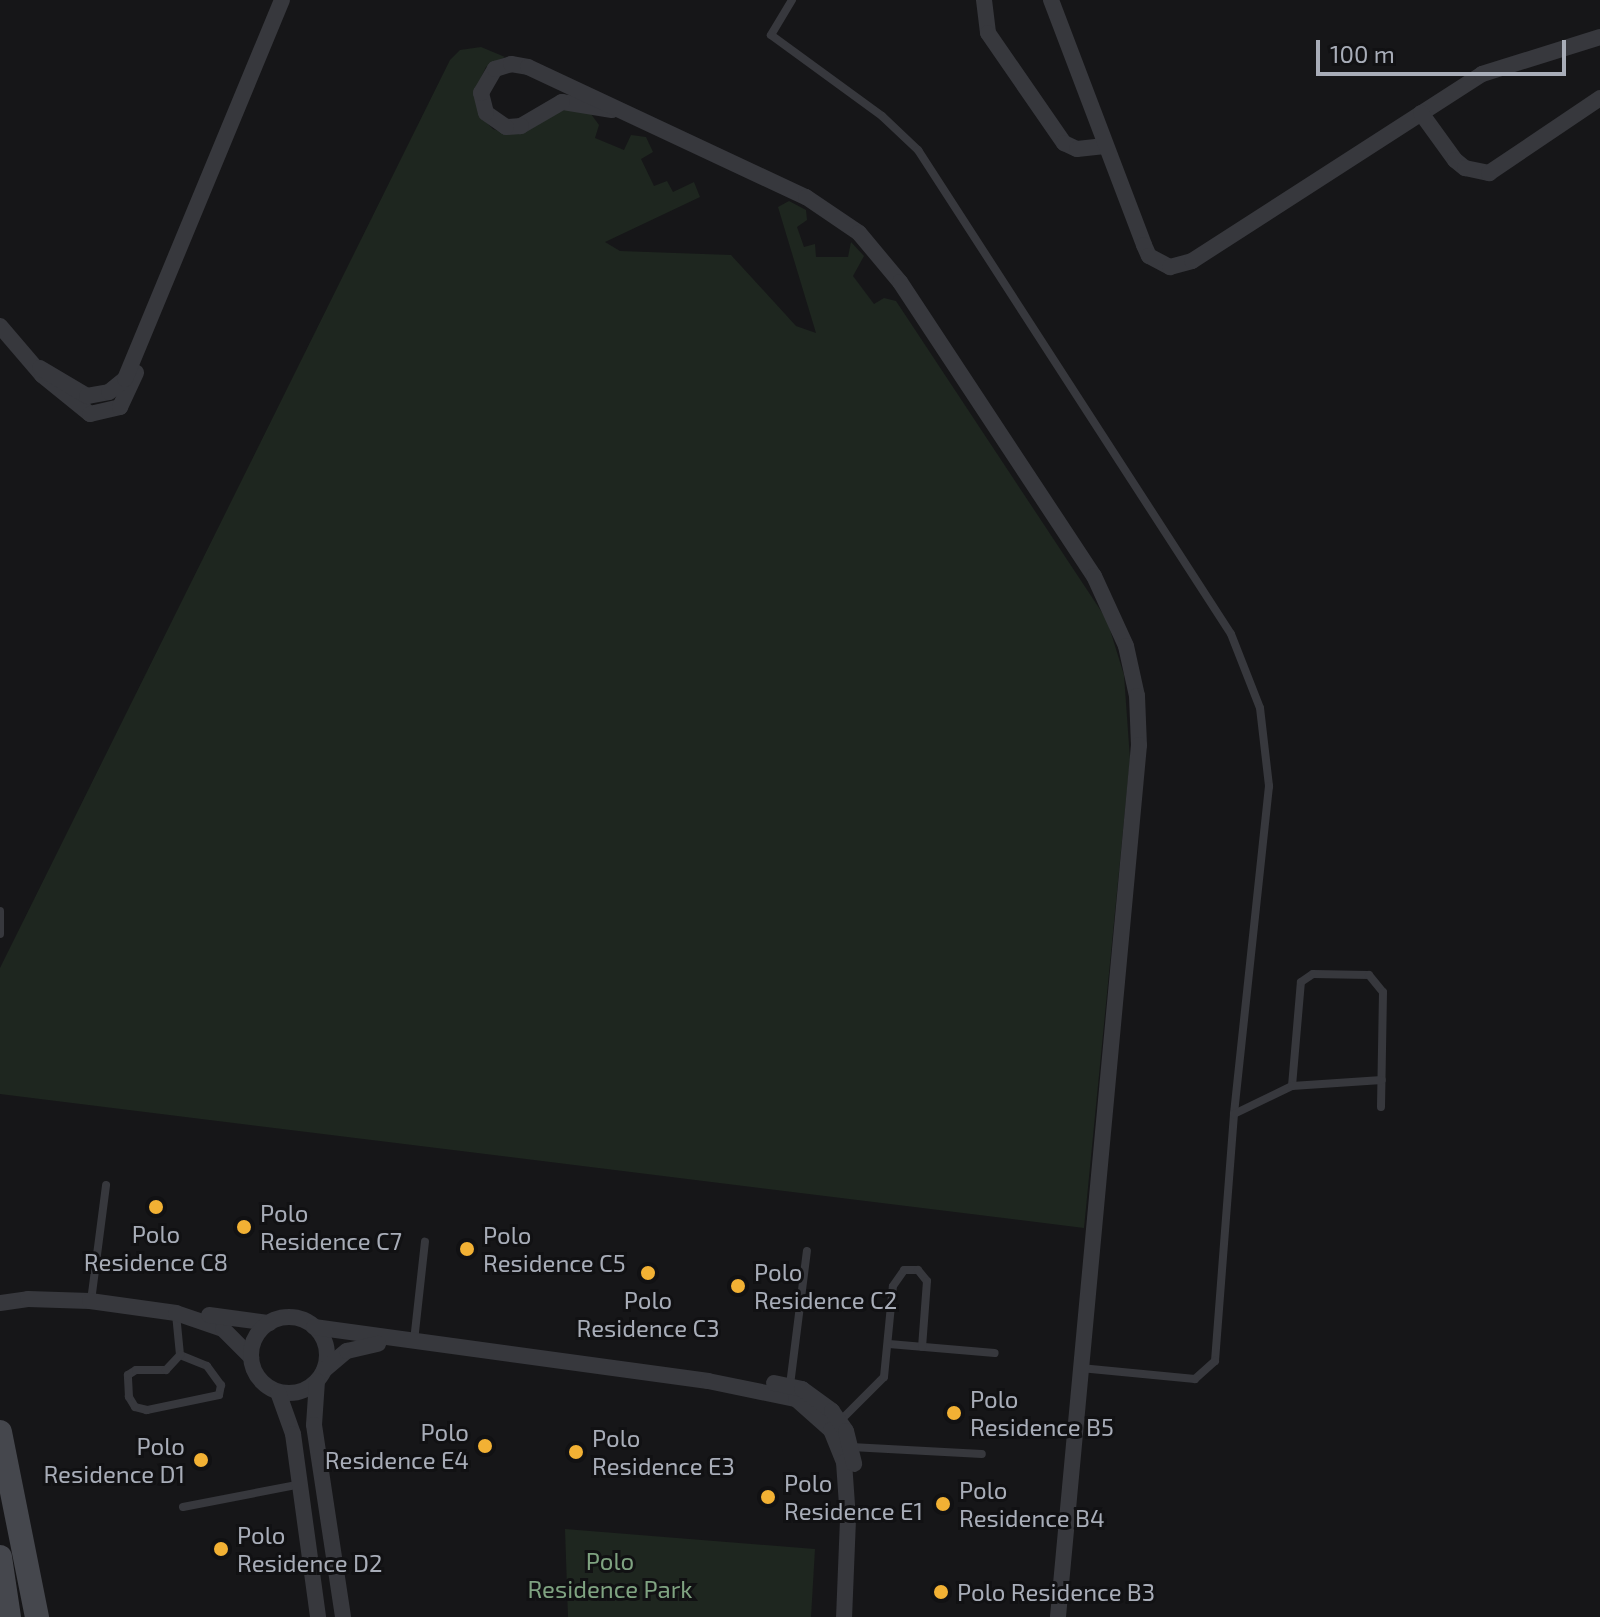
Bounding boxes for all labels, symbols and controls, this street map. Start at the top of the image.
scale bar [1320,24,1570,74]
text: 100 m [1330,39,1395,68]
marker: Polo Residence C8 [147,1198,165,1216]
place label: Polo Residence C7 [260,1199,402,1255]
marker: Polo Residence C7 [235,1218,253,1236]
place label: Polo Residence C8 [84,1220,228,1276]
place label: Polo Residence C5 [483,1221,626,1277]
marker: Polo Residence C5 [458,1240,476,1258]
place label: Polo Residence C2 [754,1258,897,1314]
marker: Polo Residence C3 [639,1264,657,1282]
marker: Polo Residence C2 [729,1277,747,1295]
place label: Polo Residence C3 [576,1286,720,1342]
place label: Polo Residence B5 [970,1385,1114,1441]
marker: Polo Residence B5 [945,1404,963,1422]
place label: Polo Residence E4 [325,1418,469,1474]
place label: Polo Residence E3 [592,1424,735,1480]
place label: Polo Residence D1 [43,1432,185,1488]
marker: Polo Residence E4 [476,1437,494,1455]
marker: Polo Residence E3 [567,1443,585,1461]
marker: Polo Residence D1 [192,1451,210,1469]
place label: Polo Residence E1 [784,1469,923,1525]
place label: Polo Residence B4 [959,1476,1105,1532]
marker: Polo Residence E1 [759,1488,777,1506]
marker: Polo Residence B4 [934,1495,952,1513]
place label: Polo Residence D2 [237,1521,383,1577]
marker: Polo Residence D2 [212,1540,230,1558]
park label: Polo Residence Park [527,1547,693,1603]
place label: Polo Residence B3 [957,1578,1155,1606]
marker: Polo Residence B3 [932,1583,950,1601]

